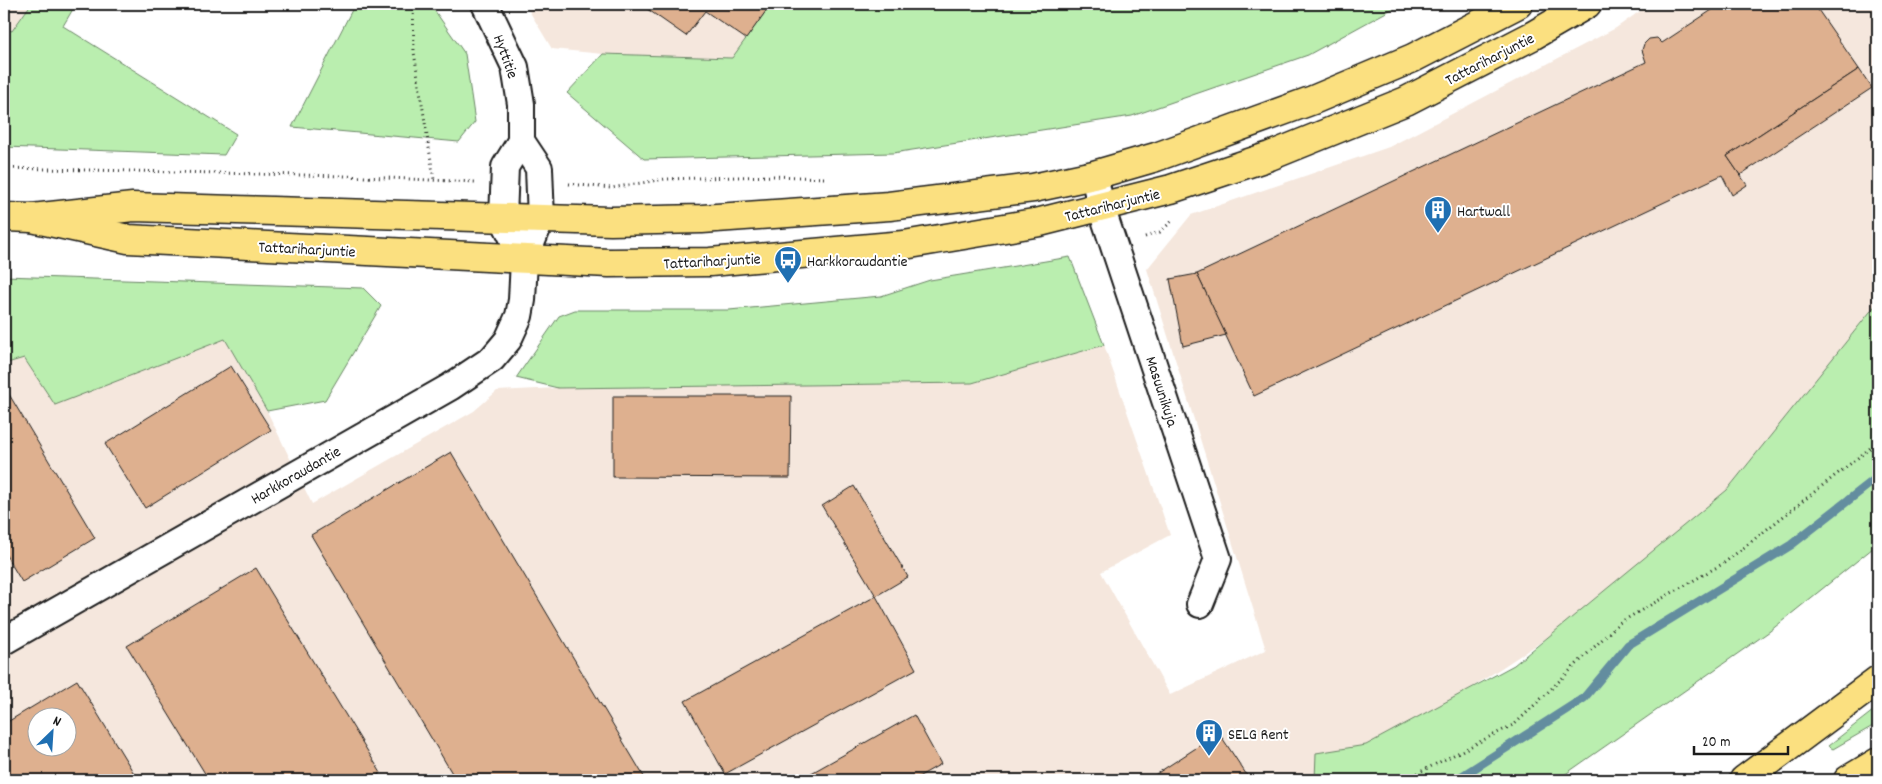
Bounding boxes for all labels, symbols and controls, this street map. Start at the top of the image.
street label: Tattariharjuntie [1442,28,1539,93]
street label: Hyttitie [486,32,523,82]
street label: Tattariharjuntie [1063,184,1163,229]
building icon: Hartwall [1423,195,1453,234]
place label: Hartwall [1457,201,1510,224]
street label: Tattariharjuntie [258,236,356,265]
bus stop icon: Harkkoraudantie [773,245,803,284]
street label: Tattariharjuntie [663,248,761,277]
place label: Harkkoraudantie [807,251,907,274]
street label: Masuunikuja [1138,354,1183,430]
street label: Harkkoraudantie [247,441,346,511]
north arrow [28,706,78,756]
text: N [49,712,64,733]
building icon: SELG Rent [1194,718,1224,757]
place label: SELG Rent [1228,724,1289,747]
scale bar [1694,724,1788,756]
text: 20 m [1702,732,1730,754]

